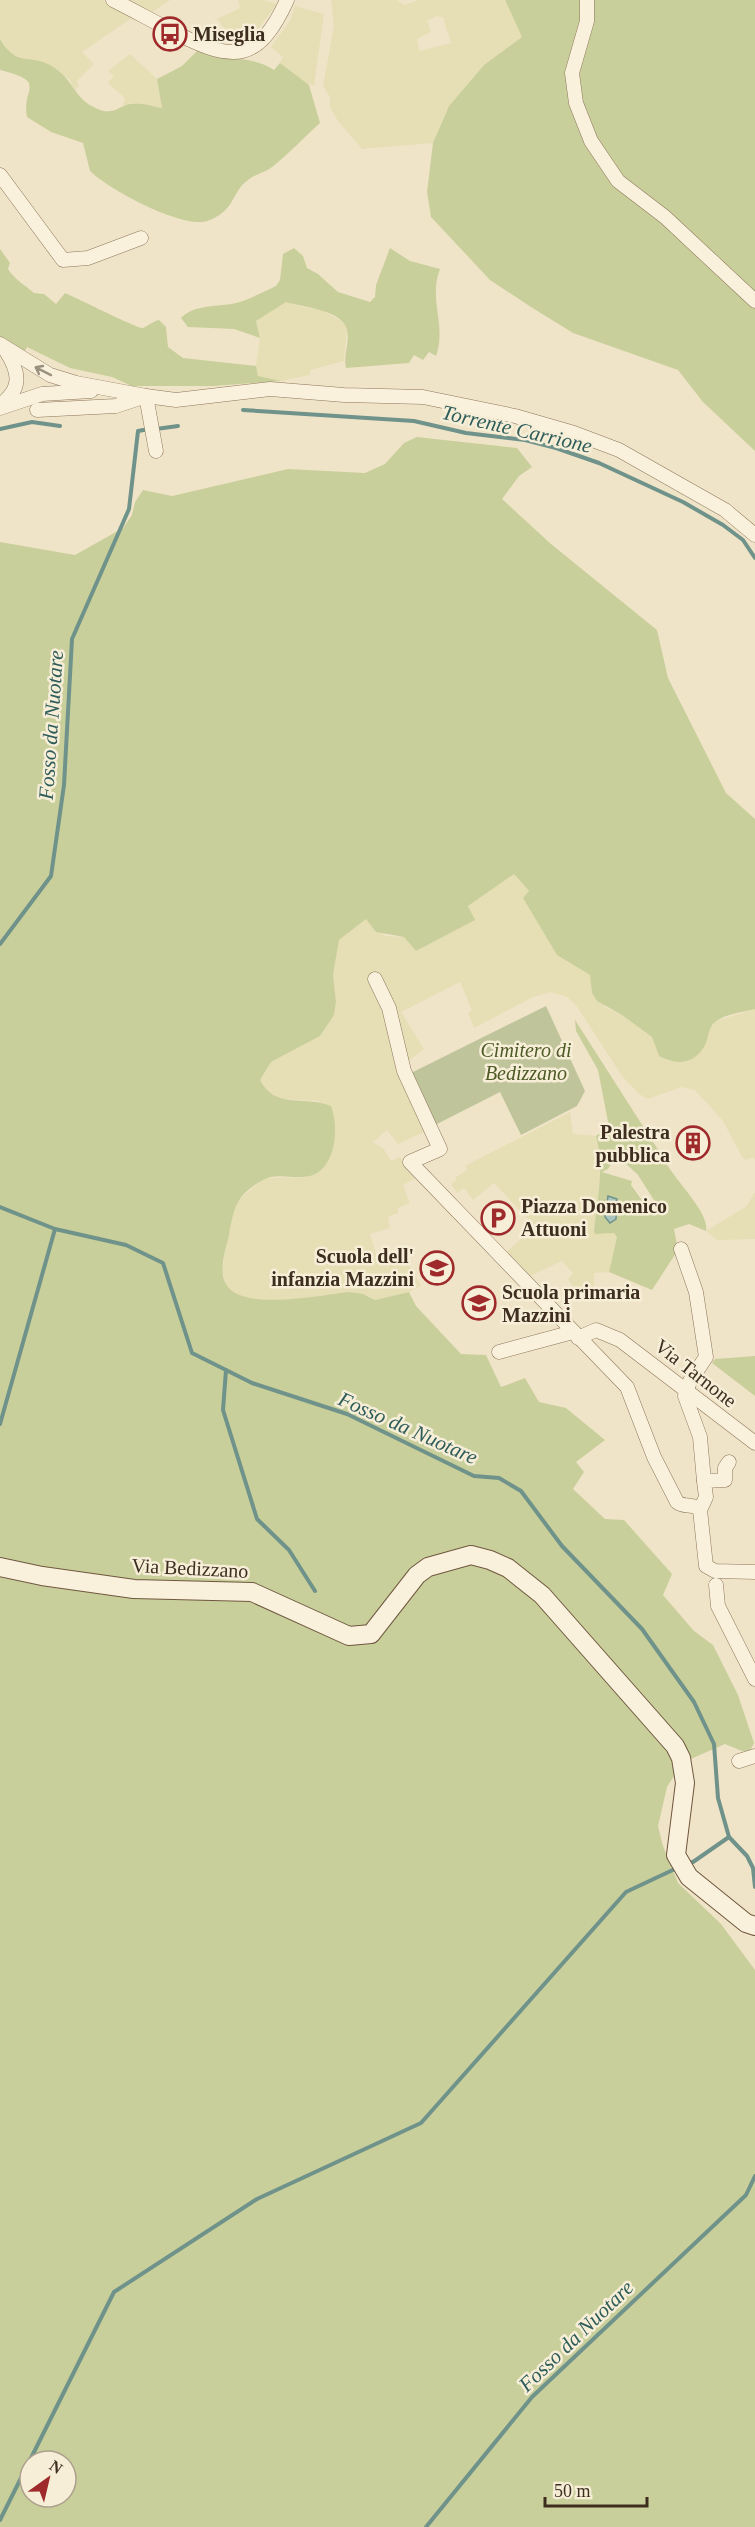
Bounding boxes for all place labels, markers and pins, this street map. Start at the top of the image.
bus stop icon: Miseglia [152,16,188,52]
place label: Miseglia [193,23,265,46]
place label: Palestra pubblica [596,1121,670,1167]
building icon: Palestra pubblica [675,1125,711,1161]
place label: Piazza Domenico Attuoni [521,1195,667,1240]
parking icon: Piazza Domenico Attuoni [480,1200,516,1236]
place label: Scuola dell' infanzia Mazzini [271,1245,414,1290]
school or university icon: Scuola dell' infanzia Mazzini [419,1250,455,1286]
place label: Scuola primaria Mazzini [502,1281,640,1326]
school or university icon: Scuola primaria Mazzini [461,1285,497,1321]

